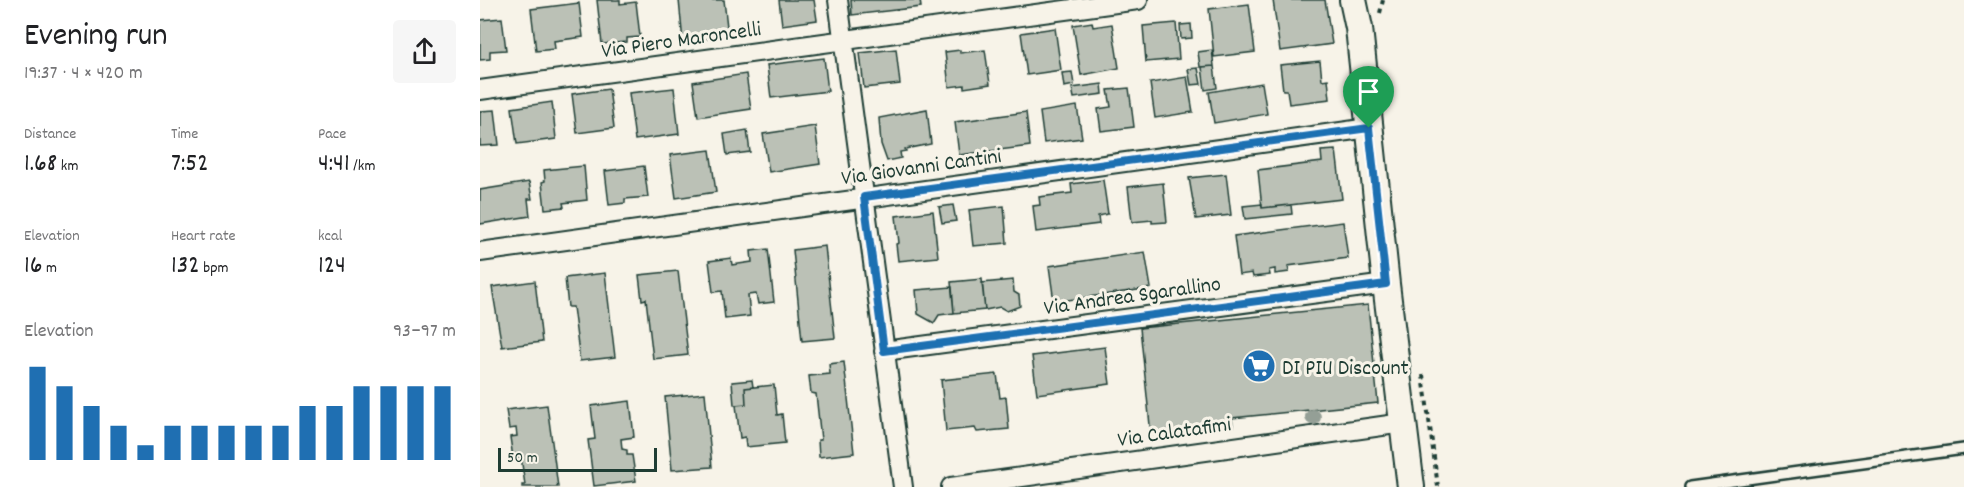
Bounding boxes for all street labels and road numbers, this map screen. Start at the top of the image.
street label: Via Piero Maroncelli [600,15,763,68]
street label: Via Giovanni Cantini [839,142,1004,195]
street label: Via Andrea Sgarallino [1042,270,1223,325]
street label: Via Calatafimi [1116,410,1233,457]

